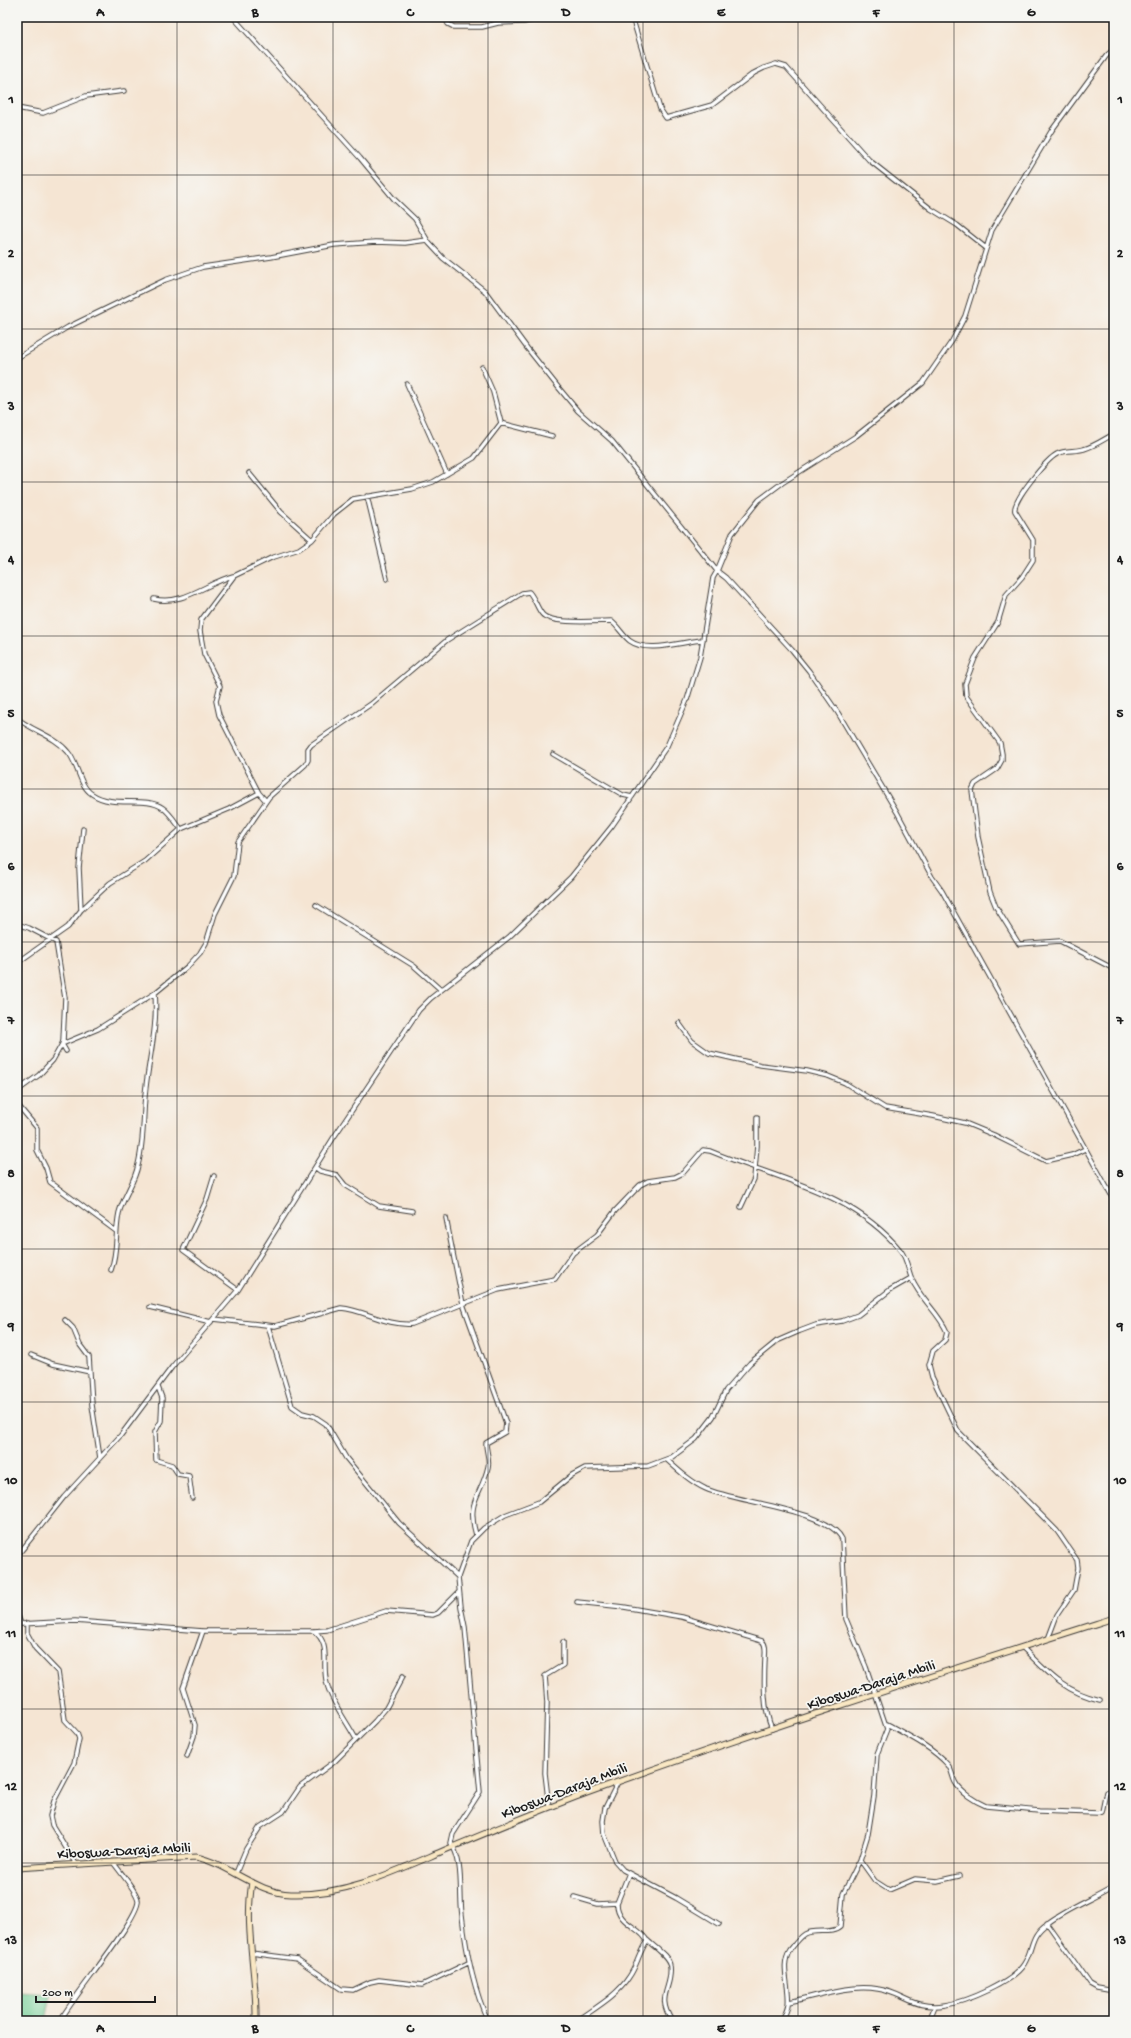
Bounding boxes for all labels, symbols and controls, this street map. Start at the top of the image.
text: A [95,6,105,21]
text: B [251,6,260,21]
text: C [405,6,415,21]
text: D [561,6,571,21]
text: E [717,6,726,21]
text: F [872,6,881,21]
text: G [1027,6,1036,21]
text: 1 [7,93,14,108]
text: 1 [1116,93,1123,108]
text: 2 [8,247,15,262]
text: 2 [1117,247,1124,262]
text: 3 [7,400,15,415]
text: 3 [1116,400,1124,415]
text: 4 [7,553,15,568]
text: 4 [1116,553,1124,568]
text: 5 [8,707,15,722]
text: 5 [1117,707,1124,722]
text: 6 [8,860,15,875]
text: 6 [1117,860,1124,875]
text: 7 [7,1014,16,1029]
text: 7 [1116,1014,1125,1029]
text: 8 [7,1167,15,1182]
text: 8 [1116,1167,1124,1182]
text: 9 [7,1320,15,1335]
text: 9 [1116,1320,1124,1335]
text: 10 [4,1474,18,1489]
text: 10 [1113,1474,1127,1489]
text: 11 [5,1627,16,1642]
text: 11 [1114,1627,1125,1642]
street label: Kiboswa-Daraja Mbili [805,1657,938,1715]
street label: Kiboswa-Daraja Mbili [499,1760,630,1824]
text: 12 [4,1780,17,1795]
text: 12 [1113,1780,1126,1795]
street label: Kiboswa-Daraja Mbili [57,1840,191,1864]
text: 13 [4,1934,17,1949]
text: 13 [1113,1934,1126,1949]
scale bar [36,1978,155,2004]
text: 200 m [42,1987,73,2001]
text: A [95,2022,105,2037]
text: B [251,2022,260,2037]
text: C [405,2022,415,2037]
text: D [561,2022,571,2037]
text: E [717,2022,726,2037]
text: F [872,2022,881,2037]
text: G [1027,2022,1036,2037]

